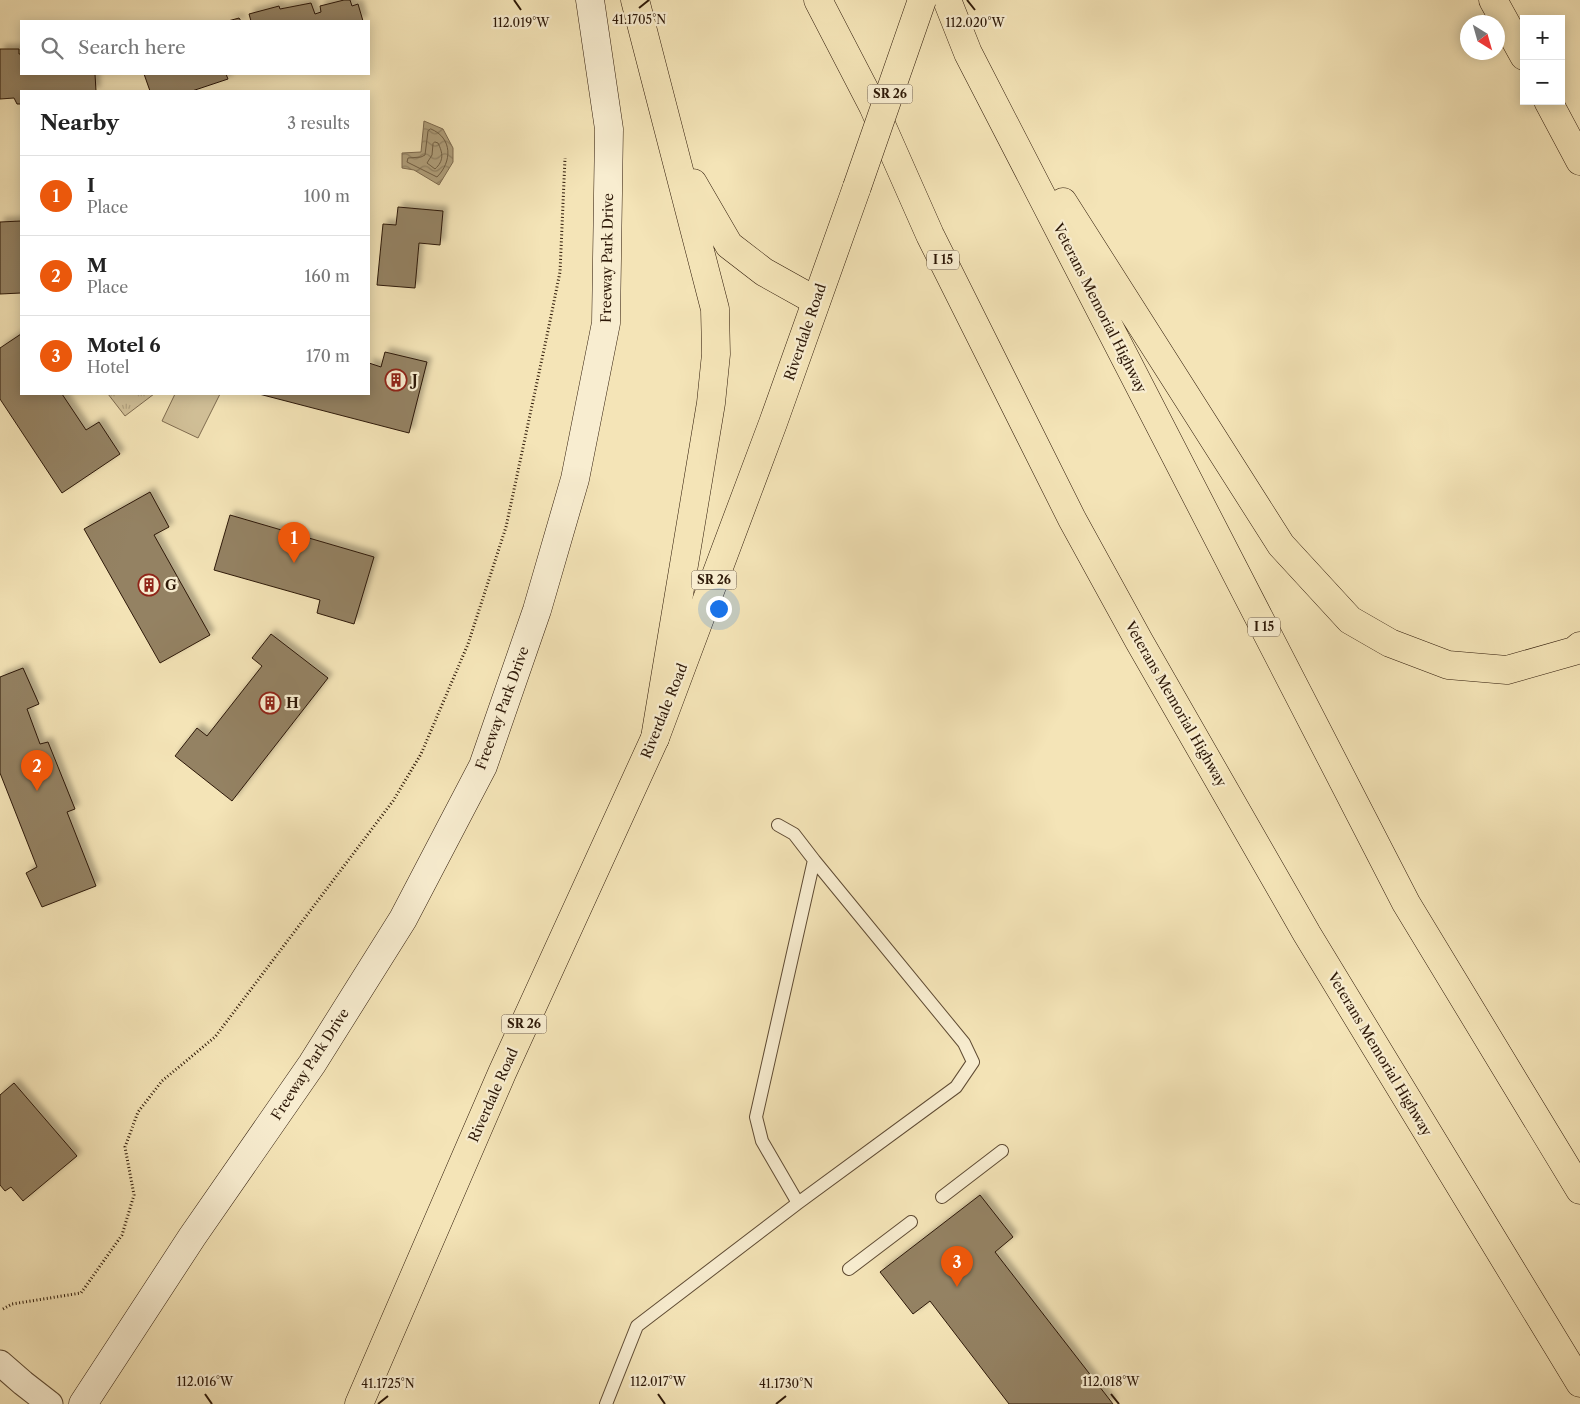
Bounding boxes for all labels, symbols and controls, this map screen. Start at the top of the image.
text: 41.1705°N [612,12,666,27]
text: 112.019°W [493,15,550,30]
text: 112.020°W [945,15,1005,30]
north arrow [1460,15,1505,60]
map controls [1520,15,1565,105]
button: + [1520,15,1565,60]
search box [20,20,370,75]
icon: search [38,34,66,62]
text: Search here [78,36,186,59]
button: − [1520,60,1565,105]
road number: SR 26 [868,85,912,104]
text: Nearby [40,110,119,135]
text: 3 results [287,113,350,133]
text: I [87,174,95,197]
text: 1 [52,186,60,206]
text: 100 m [304,186,350,206]
street label: Freeway Park Drive [597,193,617,323]
text: Place [87,197,128,217]
street label: Veterans Memorial Highway [1049,219,1151,396]
road number: I 15 [927,250,959,270]
text: M [87,254,107,277]
text: 2 [51,266,61,286]
text: 160 m [305,266,350,286]
text: Place [87,277,128,297]
street label: Riverdale Road [780,281,830,383]
text: Motel 6 [87,334,161,357]
text: 3 [51,346,61,366]
text: 170 m [306,346,350,366]
text: Hotel [87,357,130,377]
building icon: J [384,368,408,392]
place label: J [409,371,418,389]
pin: 1 [278,522,310,563]
road number: SR 26 [692,570,736,590]
building icon: G [137,573,161,597]
place label: G [165,576,177,594]
your location [706,596,732,622]
street label: Veterans Memorial Highway [1121,617,1231,790]
road number: I 15 [1248,618,1280,636]
street label: Freeway Park Drive [471,644,533,772]
street label: Riverdale Road [637,660,692,761]
building icon: H [258,691,282,715]
place label: H [286,694,299,712]
pin: 2 [21,750,53,791]
street label: Veterans Memorial Highway [1323,968,1436,1139]
street label: Freeway Park Drive [267,1005,353,1123]
road number: SR 26 [502,1014,546,1034]
street label: Riverdale Road [464,1045,522,1145]
pin: 3 [941,1246,973,1287]
text: 112.016°W [177,1374,234,1389]
text: 112.017°W [630,1374,687,1389]
text: 112.018°W [1083,1374,1140,1389]
text: 41.1725°N [361,1376,415,1391]
text: 41.1730°N [759,1376,813,1391]

